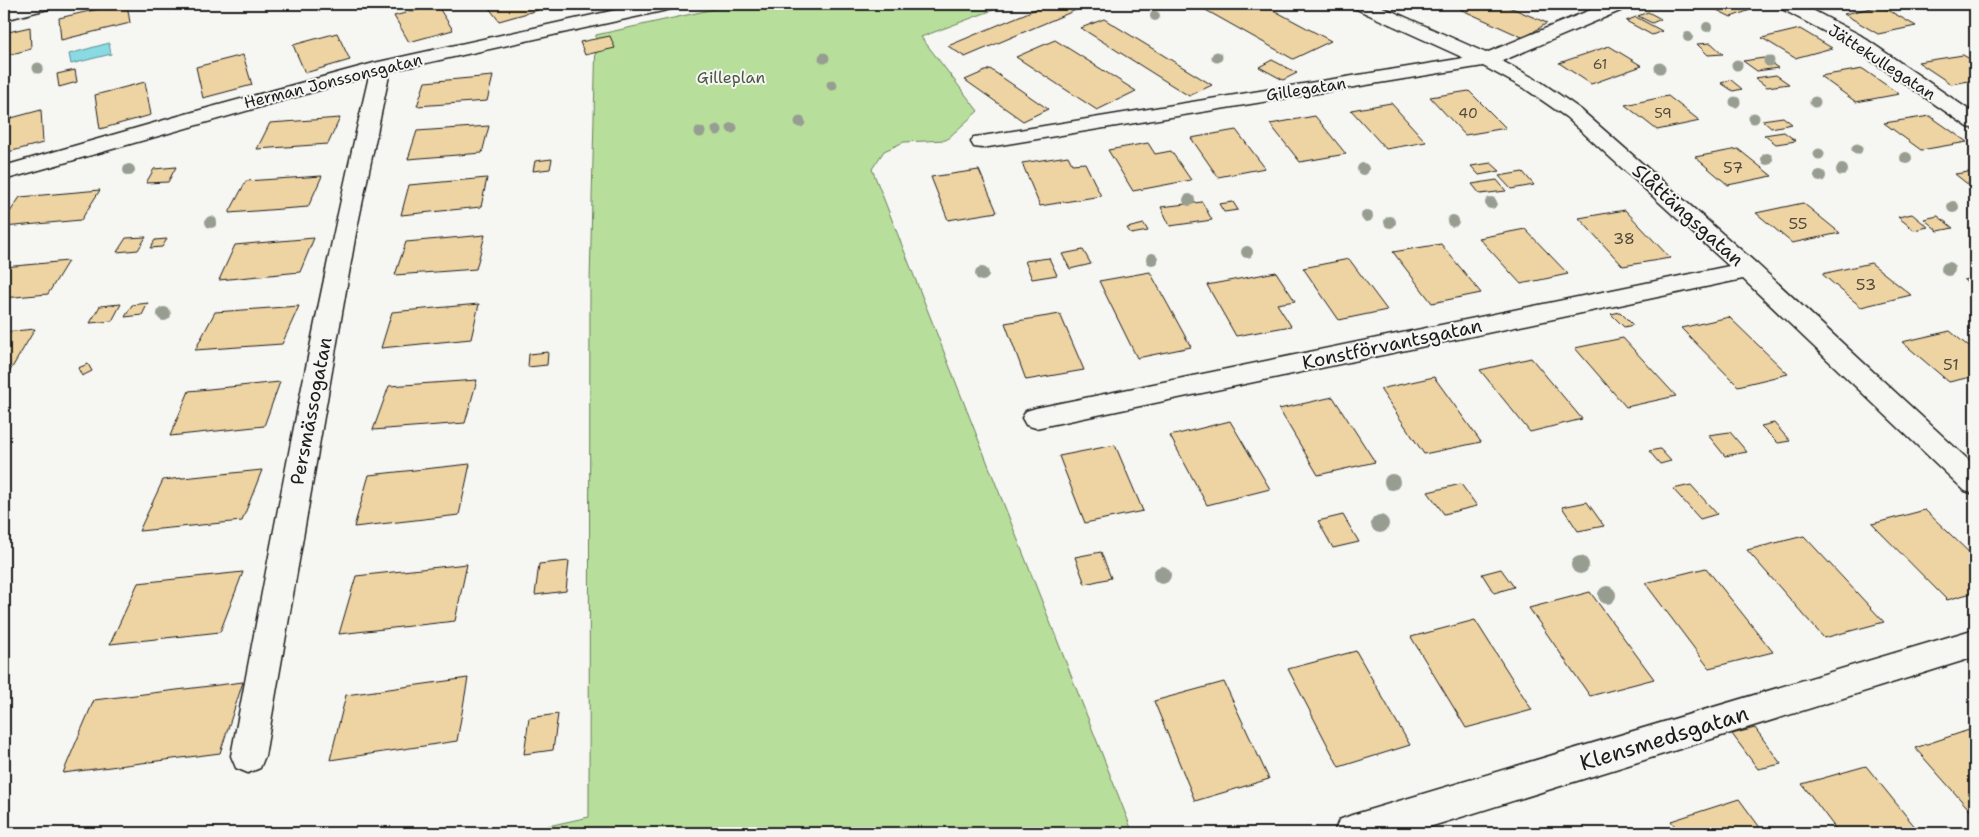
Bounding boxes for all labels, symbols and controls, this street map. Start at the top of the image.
street label: Jättekullegatan [1824,19,1940,105]
street label: Herman Jonssonsgatan [242,49,425,113]
house number: 61 [1593,55,1607,73]
park label: Gilleplan [697,67,765,88]
street label: Gillegatan [1265,72,1348,106]
house number: 40 [1458,104,1478,122]
house number: 59 [1654,104,1672,122]
house number: 57 [1723,157,1743,178]
street label: Slåttängsgatan [1627,158,1749,272]
house number: 55 [1788,213,1808,234]
house number: 38 [1613,228,1635,249]
house number: 53 [1856,274,1876,295]
street label: Konstförvantsgatan [1300,313,1484,375]
street label: Persmässogatan [284,335,338,487]
house number: 51 [1943,354,1959,375]
street label: Klensmedsgatan [1576,699,1752,777]

